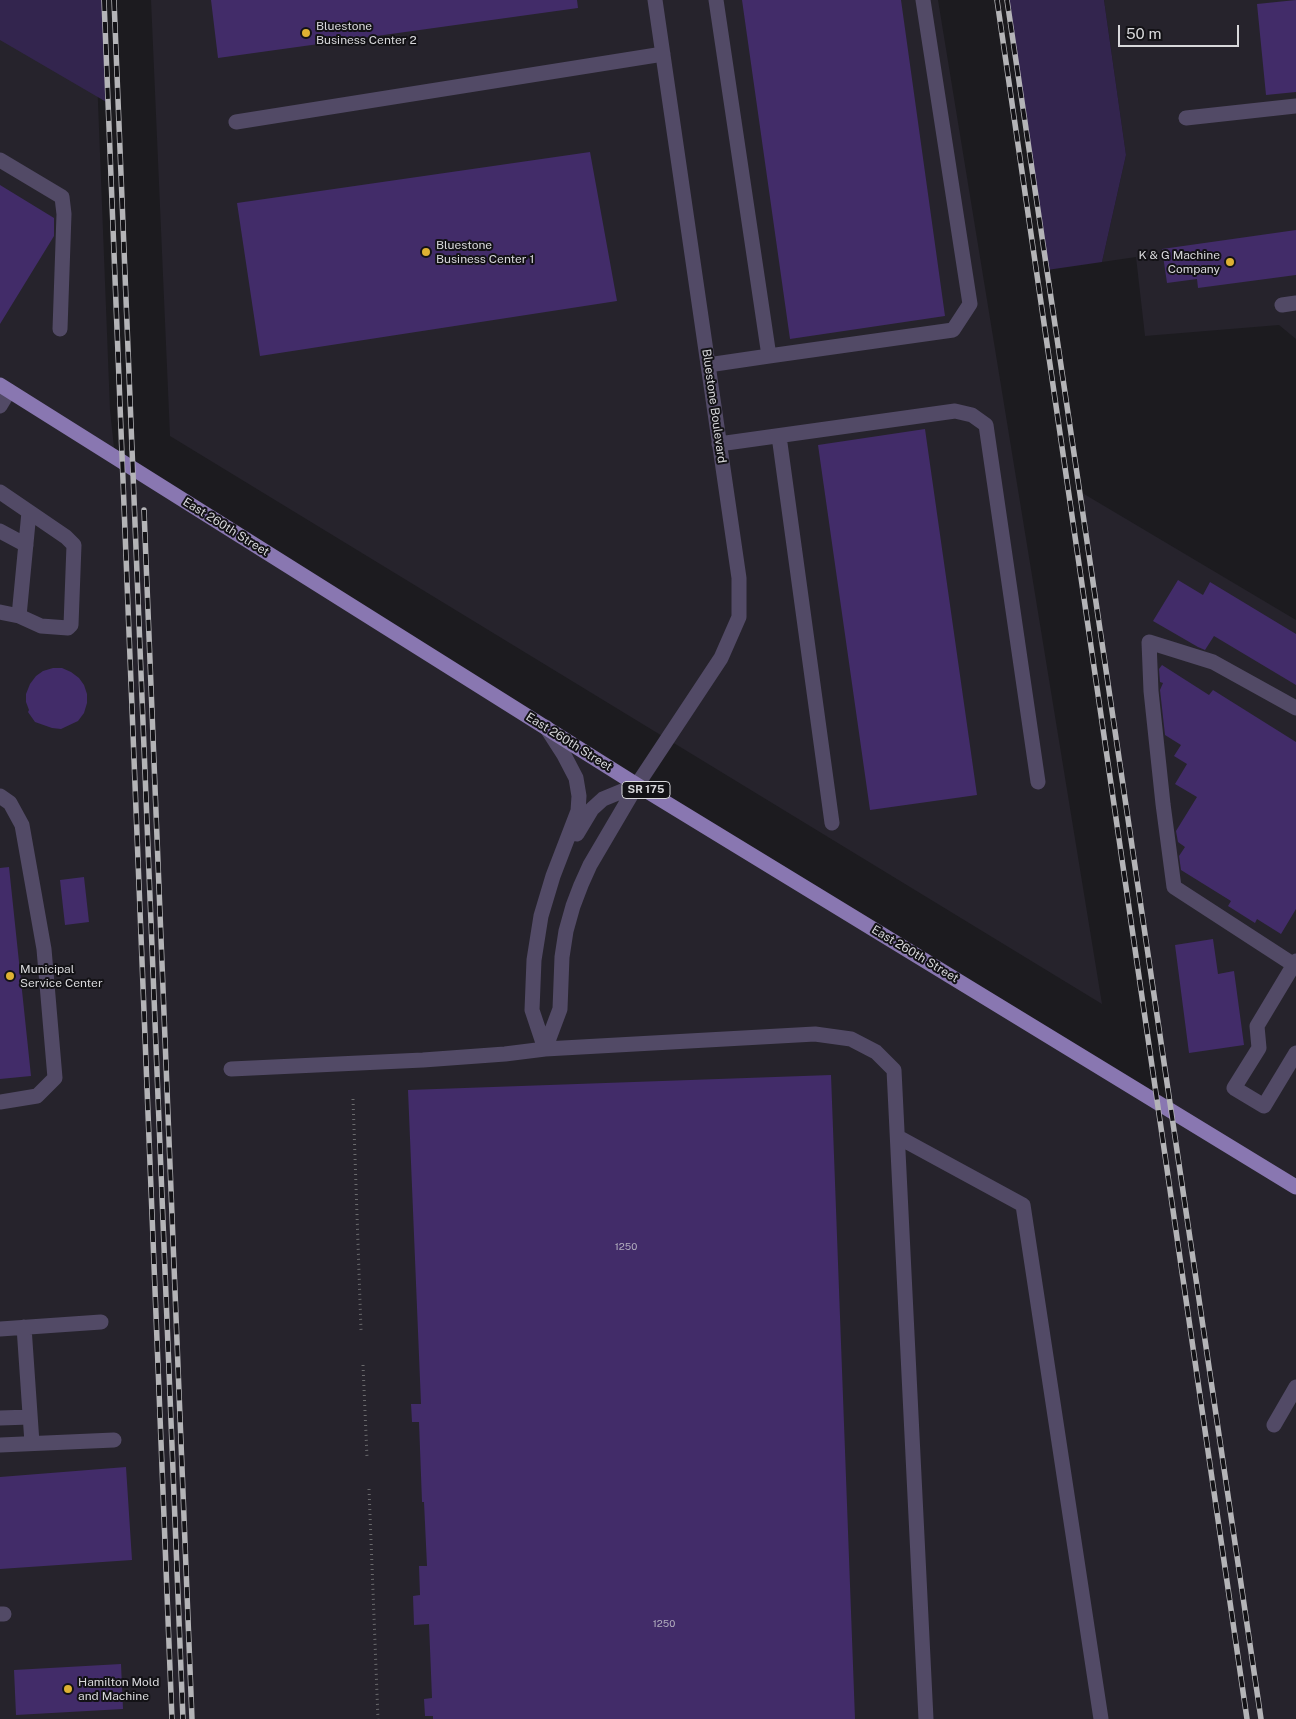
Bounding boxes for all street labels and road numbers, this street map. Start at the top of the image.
street label: Bluestone Boulevard [699,348,729,464]
street label: East 260th Street [180,495,272,559]
street label: East 260th Street [523,710,615,774]
road number: SR 175 [622,782,670,798]
street label: East 260th Street [869,922,961,986]

